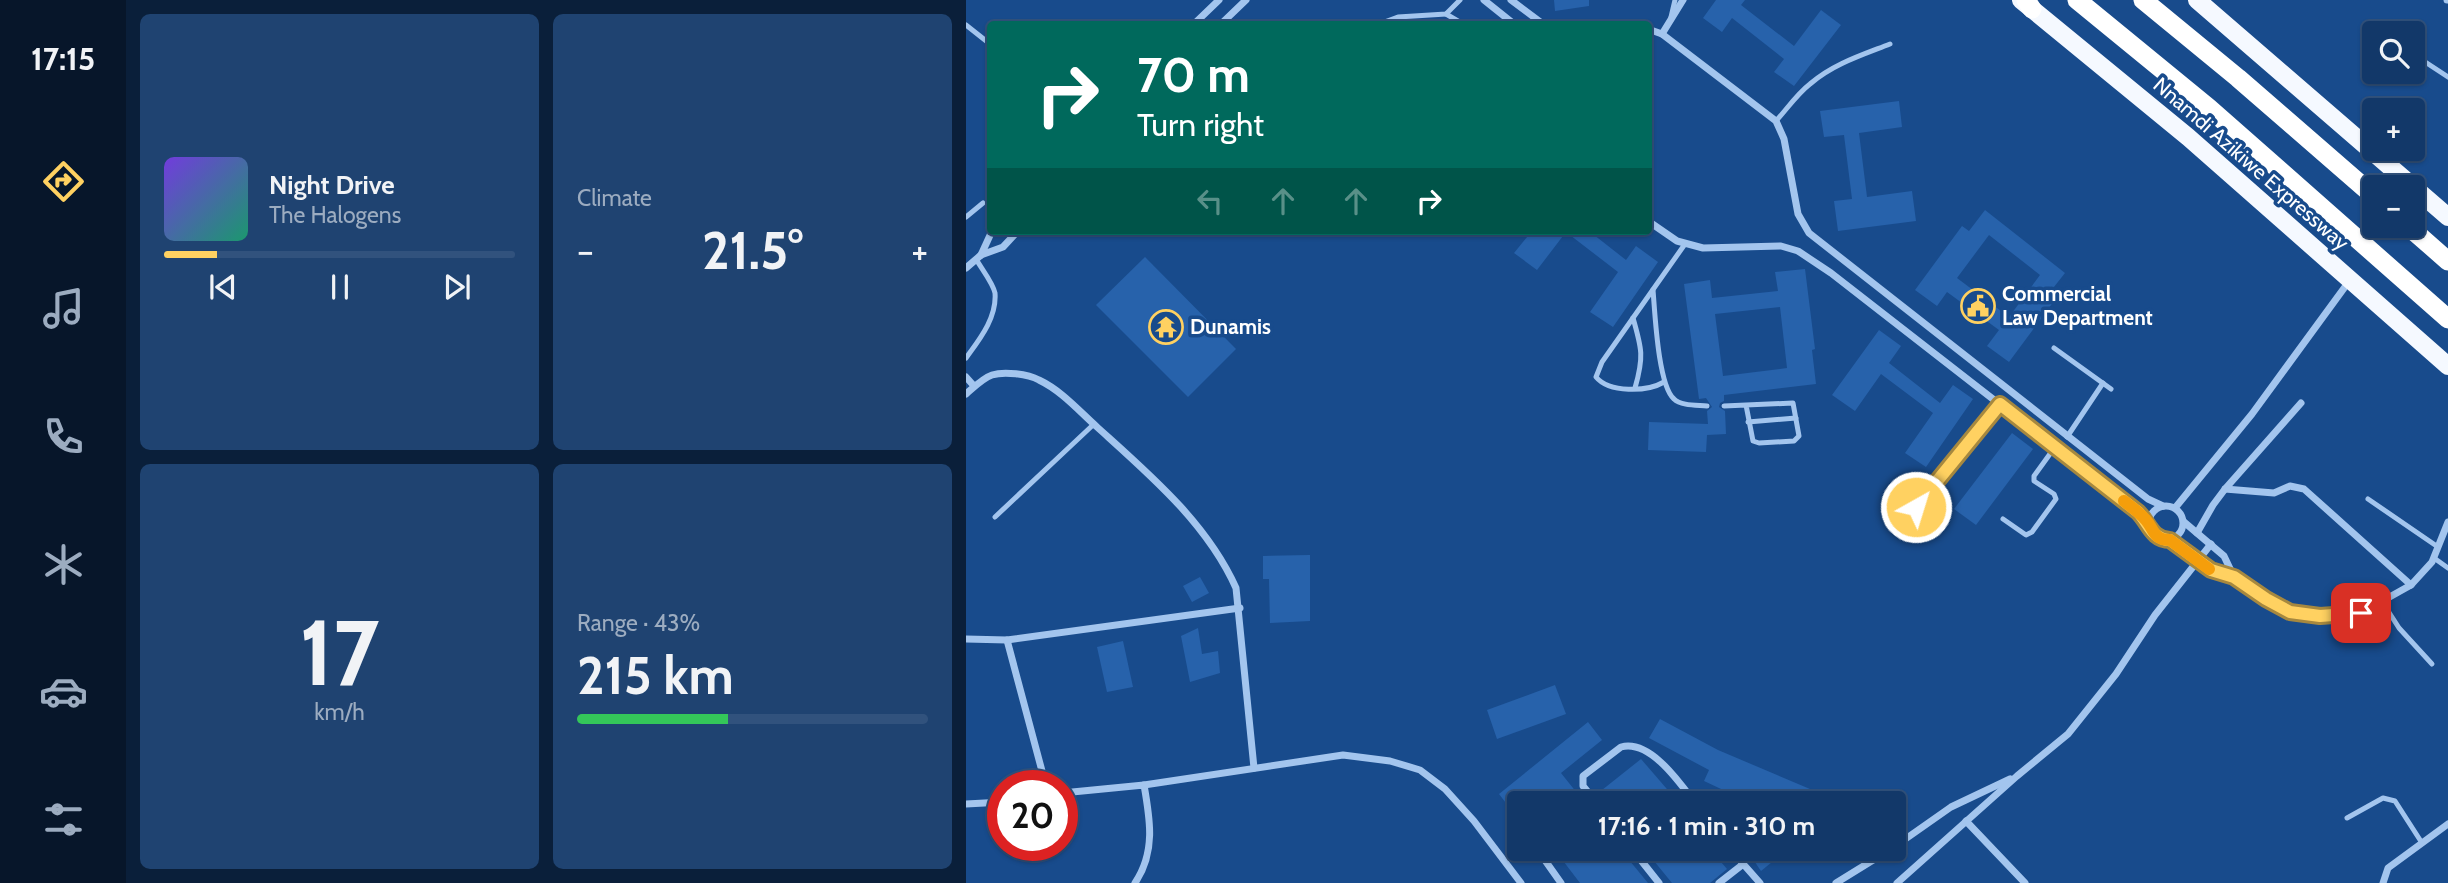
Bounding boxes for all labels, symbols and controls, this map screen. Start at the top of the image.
map controls [2362,21,2425,238]
button: search [2362,21,2425,84]
text: 17:15 [31,39,95,78]
text: 70 m [1137,45,1250,104]
icon: right [1022,49,1113,140]
street label: Nnamdi Azikiwe Expressway [2149,72,2354,256]
button: + [2362,98,2425,161]
text: Turn right [1137,105,1264,144]
icon: directions [39,157,88,206]
text: Night Drive [269,169,395,201]
button: − [2362,175,2425,238]
icon: left [1191,182,1229,220]
icon: ahead [1264,182,1302,220]
icon: ahead [1337,182,1375,220]
icon: right [1410,182,1448,220]
text: Climate [577,184,652,212]
text: The Halogens [269,201,401,229]
text: 21.5° [702,219,803,282]
text: − [577,227,594,274]
text: + [911,227,928,274]
icon: previous [204,268,242,306]
icon: pause [321,268,359,306]
icon: next [438,268,476,306]
place label: Commercial Law Department [2002,281,2153,330]
icon: music [39,284,88,333]
public building icon: Commercial Law Department [1959,287,1997,325]
temple icon: Dunamis [1147,308,1185,346]
place label: Dunamis [1190,314,1271,339]
icon: phone [39,412,88,461]
position arrow [1879,470,1953,544]
icon: climate [39,540,88,589]
pin [2331,583,2391,643]
icon: arrive [2342,594,2380,632]
text: 17 [300,597,380,708]
text: Range · 43% [577,609,700,637]
text: 215 km [577,644,734,707]
icon: car [39,667,88,716]
text: km/h [314,698,365,726]
speed limit sign: 20 [987,770,1078,861]
icon: filters [39,795,88,844]
text: 17:16 · 1 min · 310 m [1598,810,1815,842]

